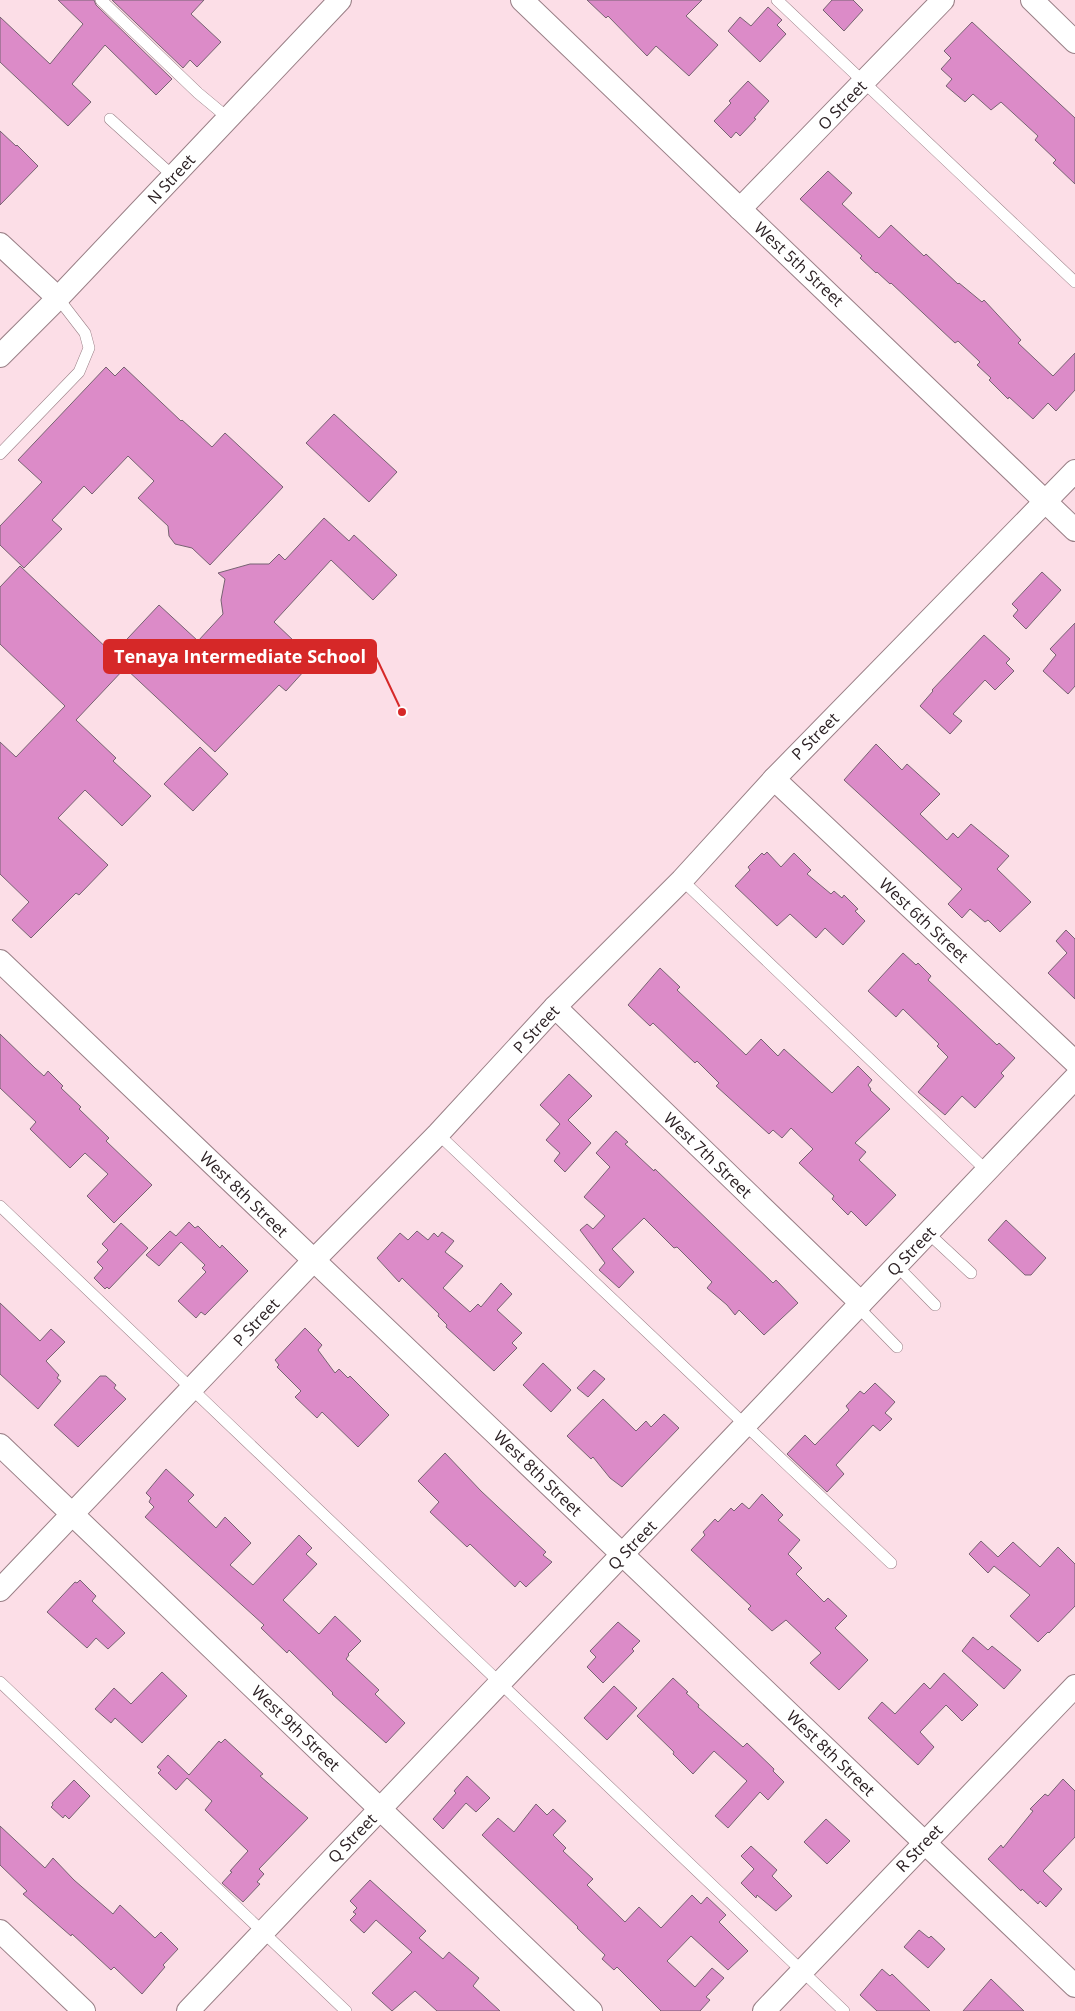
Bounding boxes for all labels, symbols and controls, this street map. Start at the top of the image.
street label: O Street [813,75,871,135]
street label: N Street [142,149,200,209]
street label: West 5th Street [750,217,849,311]
callout: Tenaya Intermediate School [104,640,376,673]
text: Tenaya Intermediate School [114,644,366,668]
street label: P Street [787,707,844,764]
street label: West 6th Street [875,873,974,967]
street label: P Street [508,1000,564,1058]
street label: West 7th Street [659,1107,757,1203]
street label: West 8th Street [195,1146,293,1242]
street label: Q Street [882,1221,940,1281]
street label: P Street [228,1293,284,1351]
street label: West 8th Street [489,1425,587,1521]
street label: Q Street [603,1515,661,1575]
street label: West 9th Street [247,1680,345,1776]
street label: West 8th Street [782,1705,880,1801]
street label: Q Street [323,1808,381,1868]
street label: R Street [891,1819,948,1877]

